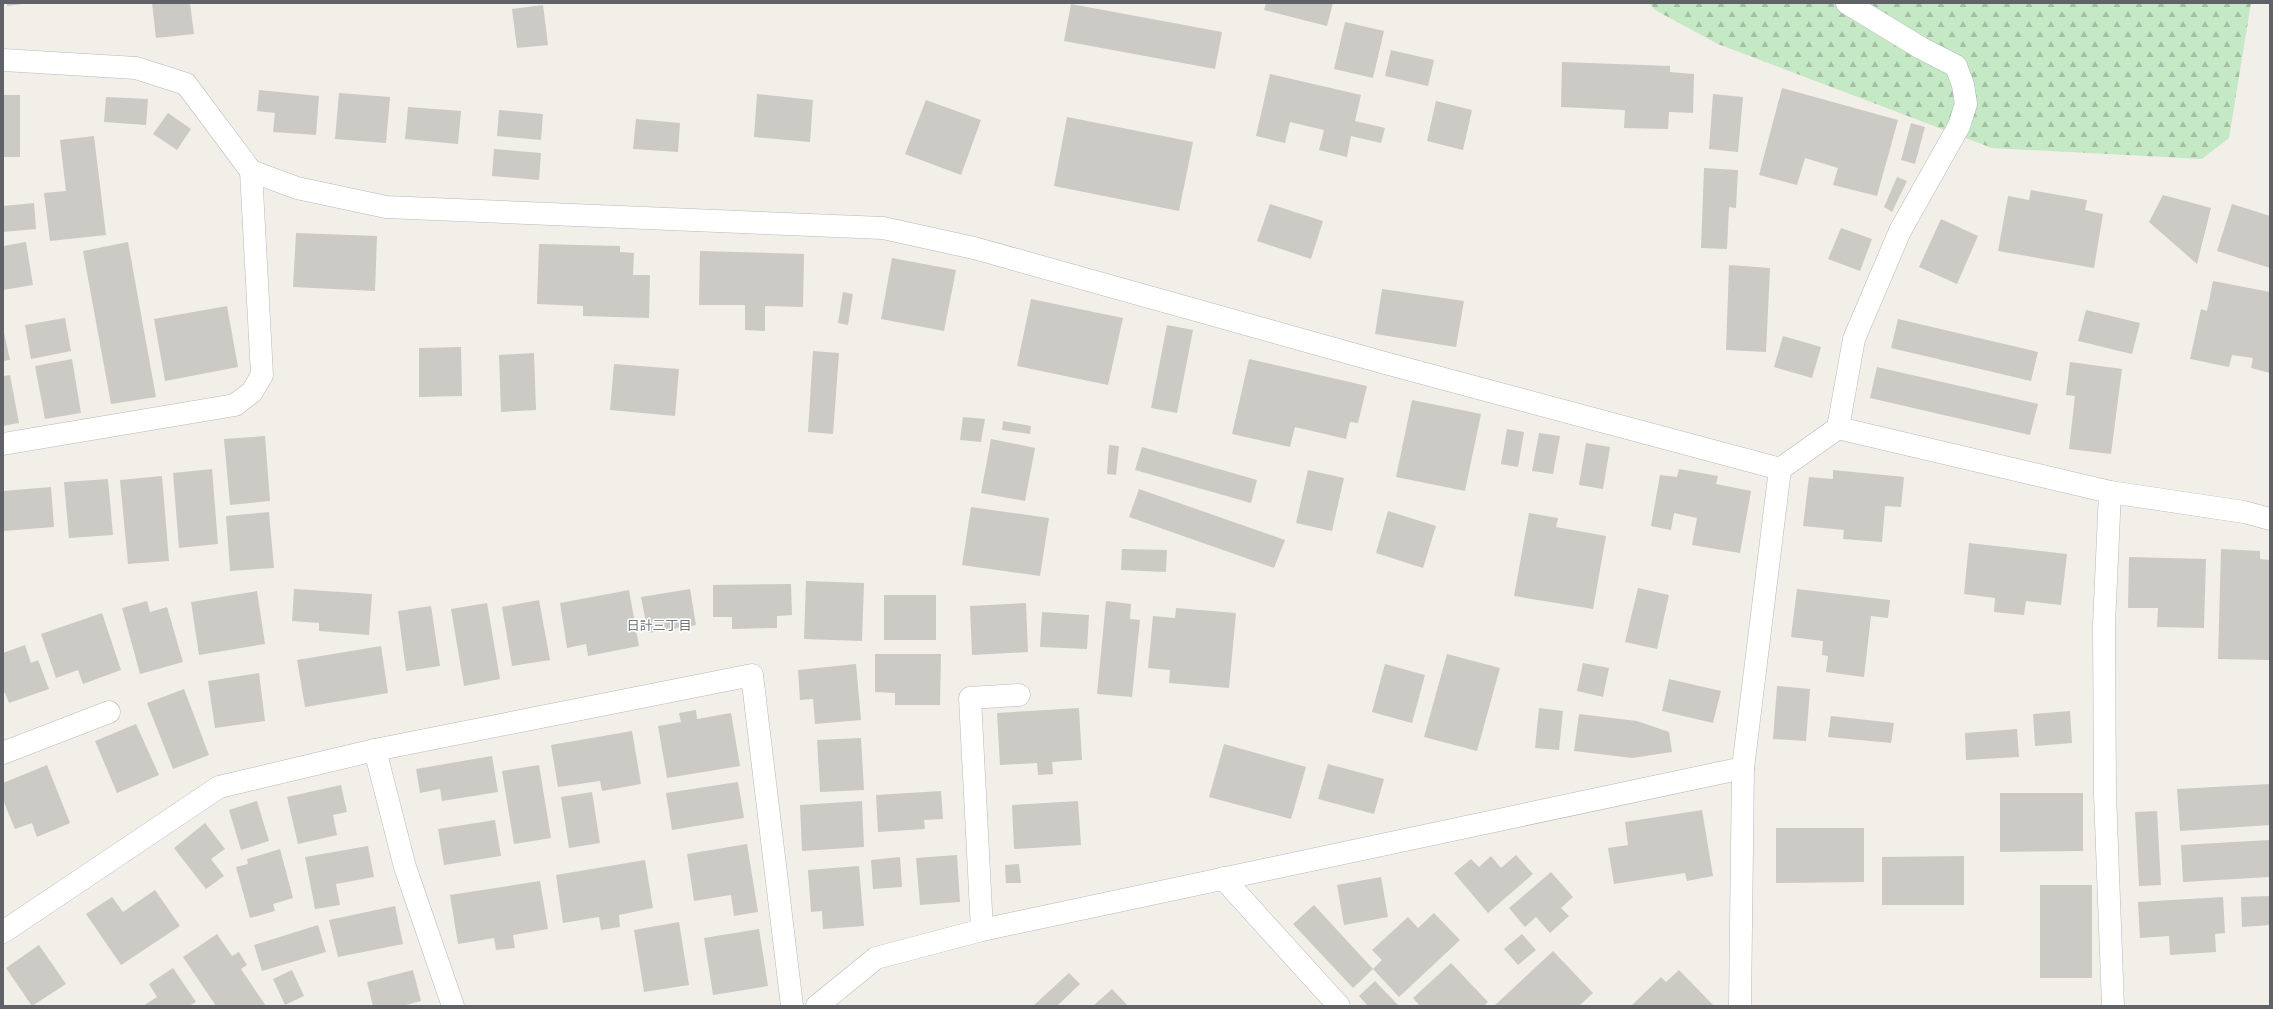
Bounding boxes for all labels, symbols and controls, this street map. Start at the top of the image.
district label: 日計三丁目 [626,618,692,634]

